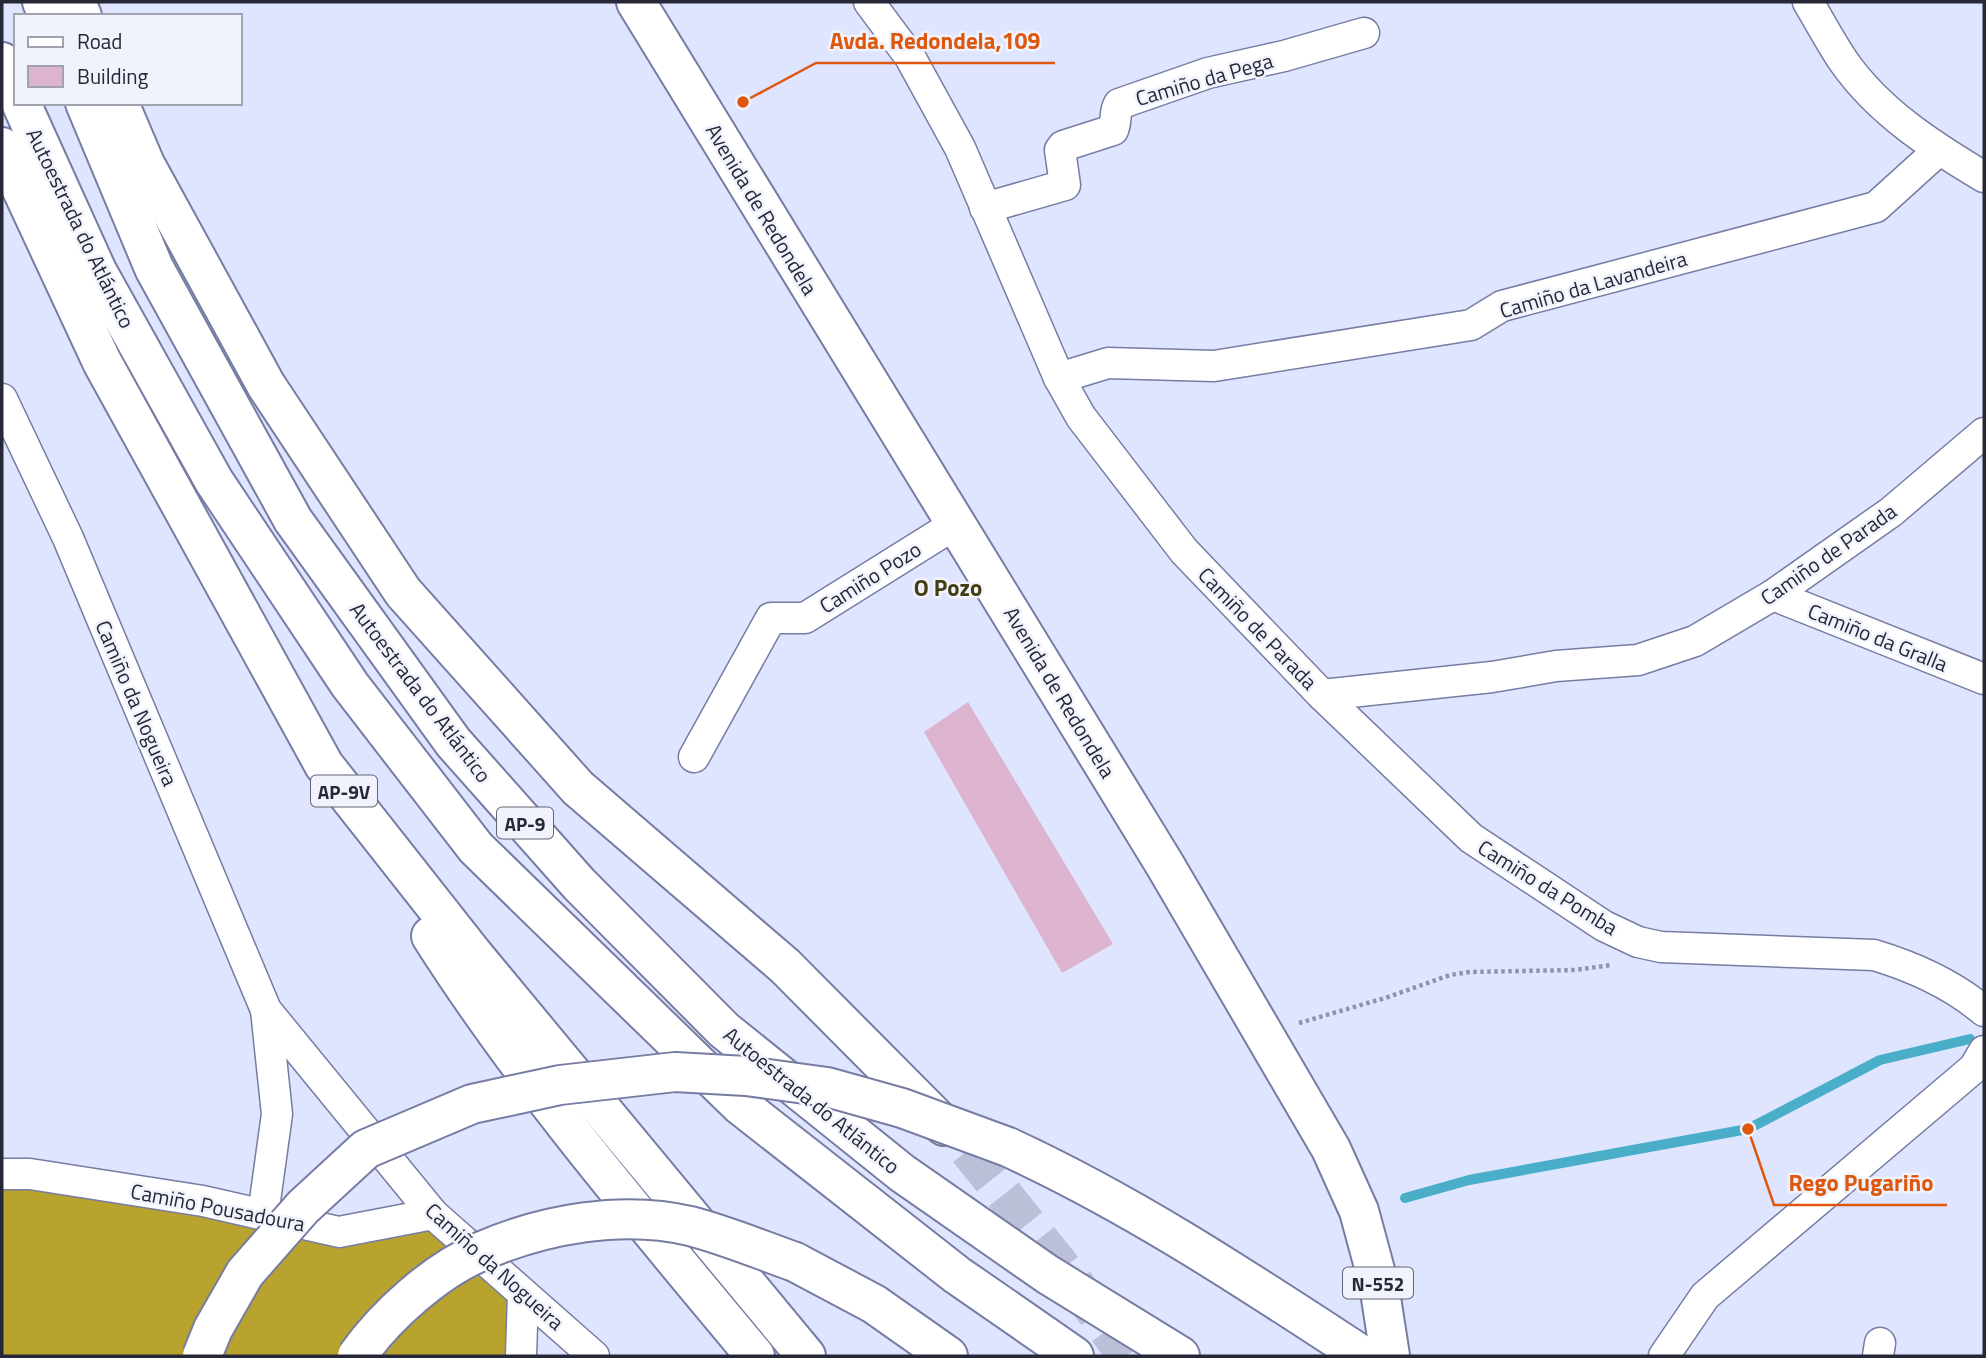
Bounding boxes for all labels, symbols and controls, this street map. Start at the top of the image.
legend [14,14,242,105]
callout: Avda. Redondela,109 [816,19,1055,63]
text: Avda. Redondela,109 [830,23,1040,58]
text: Road [77,25,122,57]
street label: Camiño da Pega [1132,44,1277,114]
text: Building [77,60,149,92]
street label: Avenida de Redondela [698,117,826,301]
street label: Autoestrada do Atlántico [19,123,143,333]
street label: Camiño da Lavandeira [1496,242,1691,326]
street label: Camiño de Parada [1753,495,1903,613]
street label: Camiño Pozo [813,533,927,621]
street label: Camiño de Parada [1191,559,1325,697]
district label: O Pozo [914,570,982,605]
street label: Camiño da Gralla [1803,594,1953,680]
street label: Autoestrada do Atlántico [342,595,500,789]
street label: Avenida de Redondela [996,600,1124,784]
street label: Camiño da Nogueira [88,615,187,791]
road number: AP-9V [311,776,377,806]
road number: AP-9 [497,808,553,838]
street label: Camiño da Pomba [1472,831,1625,943]
street label: Autoestrada do Atlántico [717,1019,907,1181]
callout: Rego Pugariño [1774,1161,1947,1205]
text: Rego Pugariño [1788,1165,1934,1200]
street label: Camiño Pousadoura [128,1174,308,1240]
street label: Camiño da Nogueira [418,1195,572,1338]
road number: N-552 [1343,1268,1413,1298]

